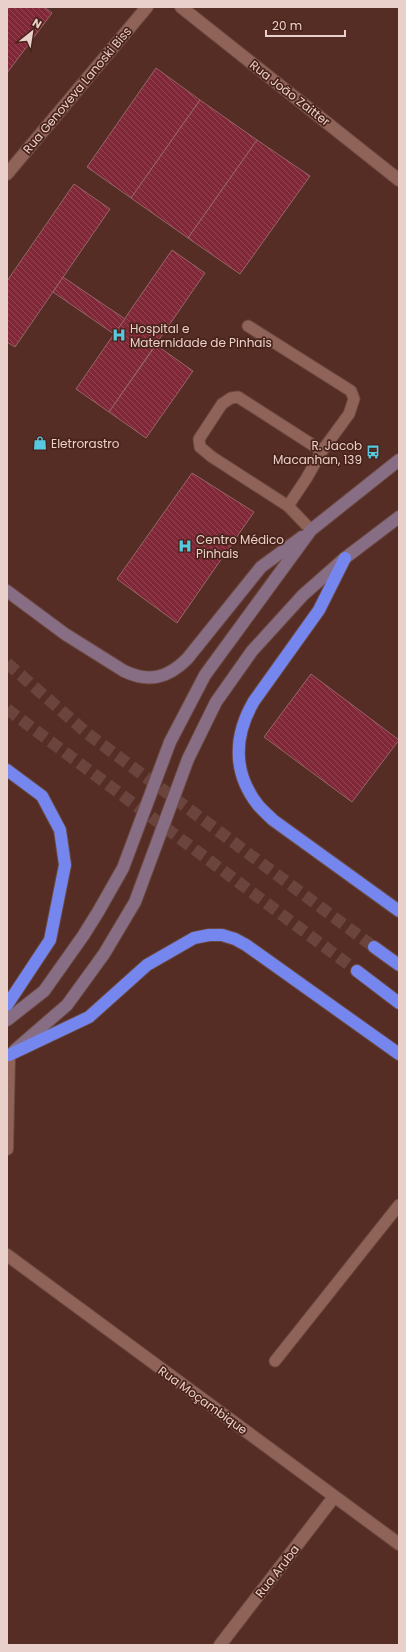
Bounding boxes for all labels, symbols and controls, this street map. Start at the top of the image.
north arrow [12,12,52,52]
scale bar [266,12,345,38]
text: N [29,14,45,32]
text: 20 m [272,17,302,34]
street label: Rua Genoveva Lanoski Biss [19,23,135,157]
street label: Rua João Zaitter [246,56,334,130]
place label: Hospital e Maternidade de Pinhais [130,320,272,351]
hospital icon: Hospital e Maternidade de Pinhais [111,327,127,343]
shop icon: Eletrorastro [32,435,48,451]
place label: Eletrorastro [51,435,120,452]
place label: R. Jacob Macanhan, 139 [273,437,362,468]
bus stop icon: R. Jacob Macanhan, 139 [365,444,381,460]
place label: Centro Médico Pinhais [196,531,284,562]
hospital icon: Centro Médico Pinhais [177,538,193,554]
street label: Rua Moçambique [155,1362,251,1438]
street label: Rua Aruba [251,1541,303,1601]

